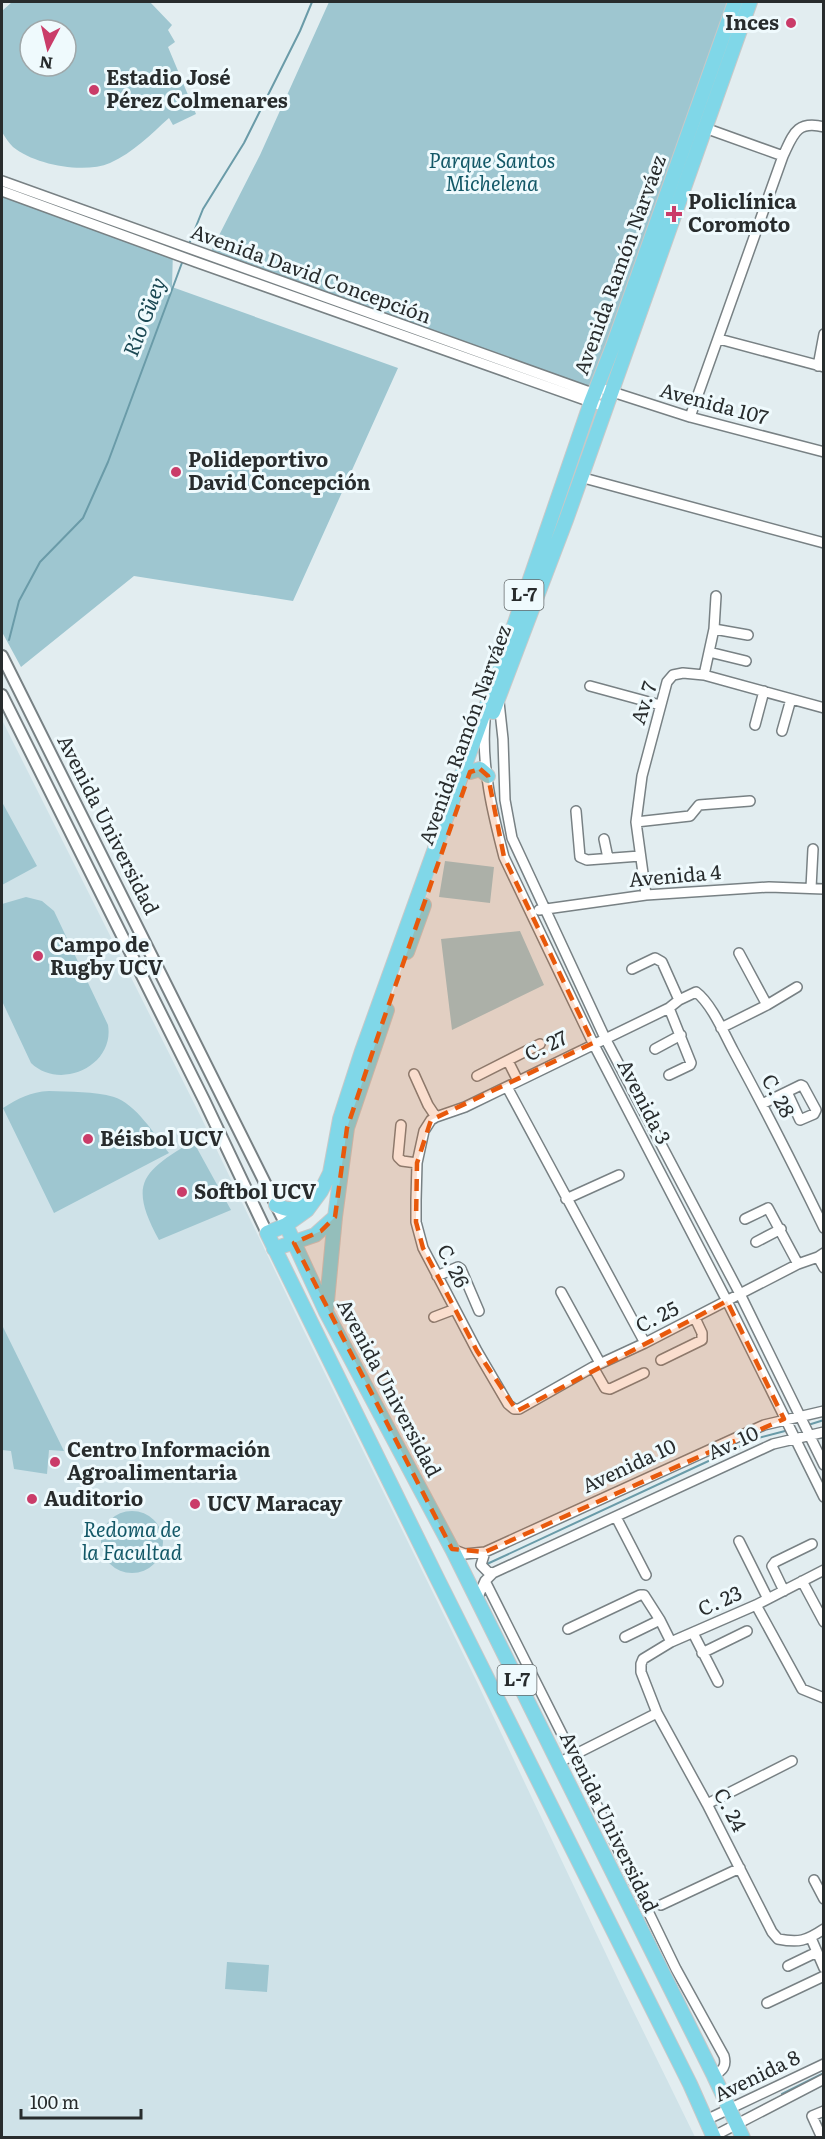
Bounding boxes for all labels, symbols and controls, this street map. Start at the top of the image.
place label: Inces [725,6,779,36]
marker: Inces [784,16,798,30]
north arrow [18,18,78,78]
text: N [38,51,54,77]
place label: Estadio José Pérez Colmenares [106,61,288,114]
marker: Estadio José Pérez Colmenares [87,83,101,97]
park label: Parque Santos Michelena [429,144,555,197]
street label: Avenida Ramón Narváez [564,150,672,379]
place label: Policlínica Coromoto [688,185,797,238]
marker: Policlínica Coromoto [665,205,683,223]
street label: Avenida David Concepción [187,215,436,330]
water label: Río Güey [113,272,172,360]
street label: Avenida 107 [657,373,772,431]
place label: Polideportivo David Concepción [188,443,371,496]
marker: Polideportivo David Concepción [169,465,183,479]
road number: L-7 [504,580,544,610]
street label: Avenida Ramón Narváez [409,620,517,849]
street label: Av. 7 [621,677,663,728]
street label: Avenida Universidad [51,729,168,919]
street label: Avenida 4 [628,855,722,893]
place label: Campo de Rugby UCV [50,928,163,981]
marker: Campo de Rugby UCV [31,949,45,963]
street label: C. 27 [518,1021,572,1067]
street label: Avenida 3 [611,1053,680,1149]
street label: C. 28 [756,1068,804,1122]
place label: Béisbol UCV [100,1122,223,1152]
marker: Béisbol UCV [81,1132,95,1146]
place label: Softbol UCV [194,1175,316,1205]
marker: Softbol UCV [175,1185,189,1199]
street label: C. 26 [431,1238,479,1292]
street label: Avenida Universidad [331,1292,451,1482]
street label: C. 25 [629,1292,683,1339]
street label: Av. 10 [702,1416,763,1466]
street label: Avenida 10 [576,1429,680,1499]
place label: Centro Información Agroalimentaria [67,1433,270,1486]
marker: Centro Información Agroalimentaria [48,1455,62,1469]
place label: Auditorio [44,1482,143,1512]
place label: UCV Maracay [207,1487,343,1517]
marker: Auditorio [25,1492,39,1506]
marker: UCV Maracay [188,1497,202,1511]
park label: Redoma de la Facultad [82,1513,183,1566]
street label: C. 23 [692,1576,746,1622]
road number: L-7 [498,1665,536,1695]
street label: Avenida Universidad [554,1725,668,1917]
street label: C. 24 [708,1782,756,1836]
street label: Avenida 8 [708,2040,804,2108]
scale bar [21,2082,141,2120]
text: 100 m [30,2088,79,2115]

